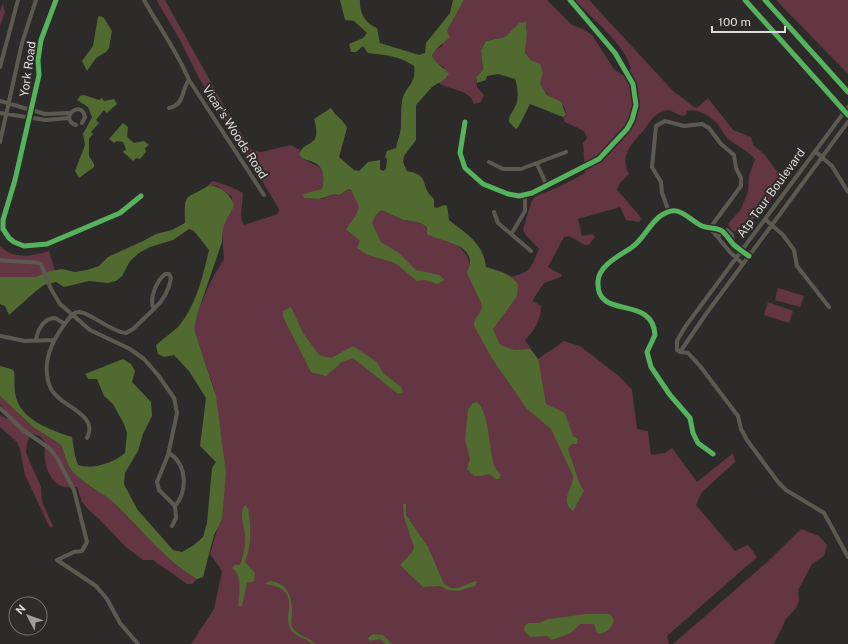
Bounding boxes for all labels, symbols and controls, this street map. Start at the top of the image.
scale bar [712,8,785,34]
text: 100 m [718,15,751,29]
street label: York Road [17,40,39,98]
street label: Vicar's Woods Road [200,83,270,181]
street label: Atp Tour Boulevard [734,146,808,240]
north arrow [8,596,48,636]
text: N [13,602,28,617]

